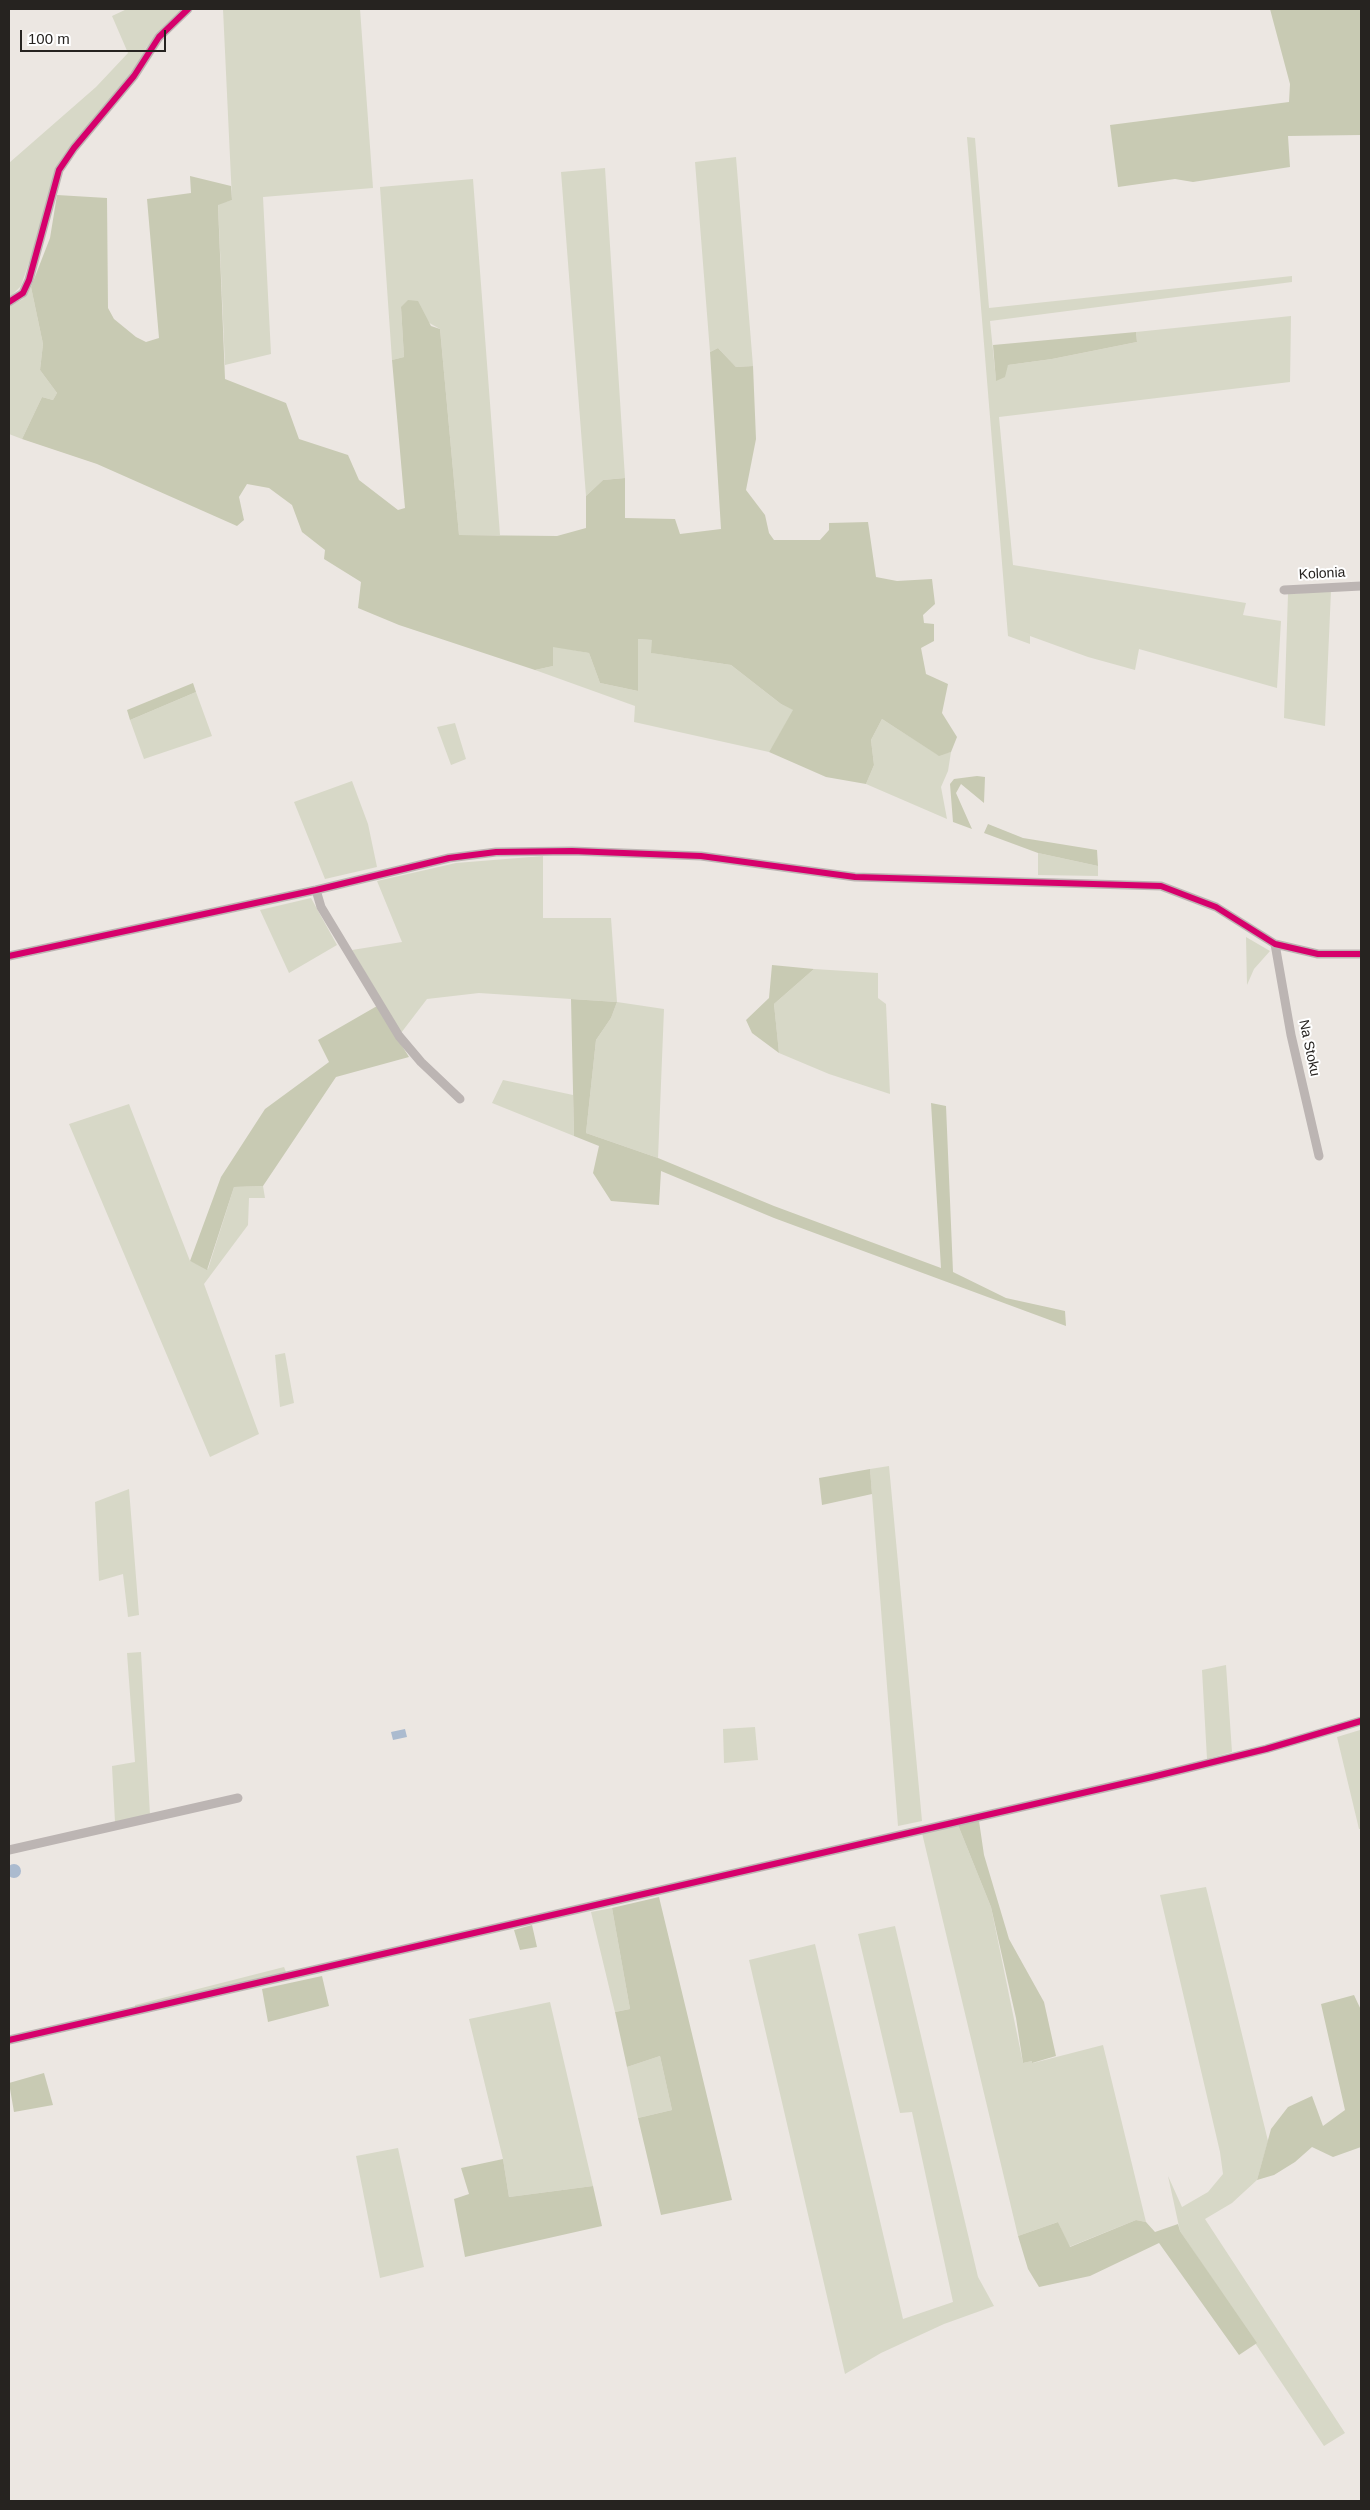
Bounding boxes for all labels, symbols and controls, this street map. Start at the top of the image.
scale bar [22,20,169,52]
text: 100 m [28,30,70,47]
street label: Kolonia [1298,564,1346,584]
street label: Na Stoku [1295,1018,1323,1078]

